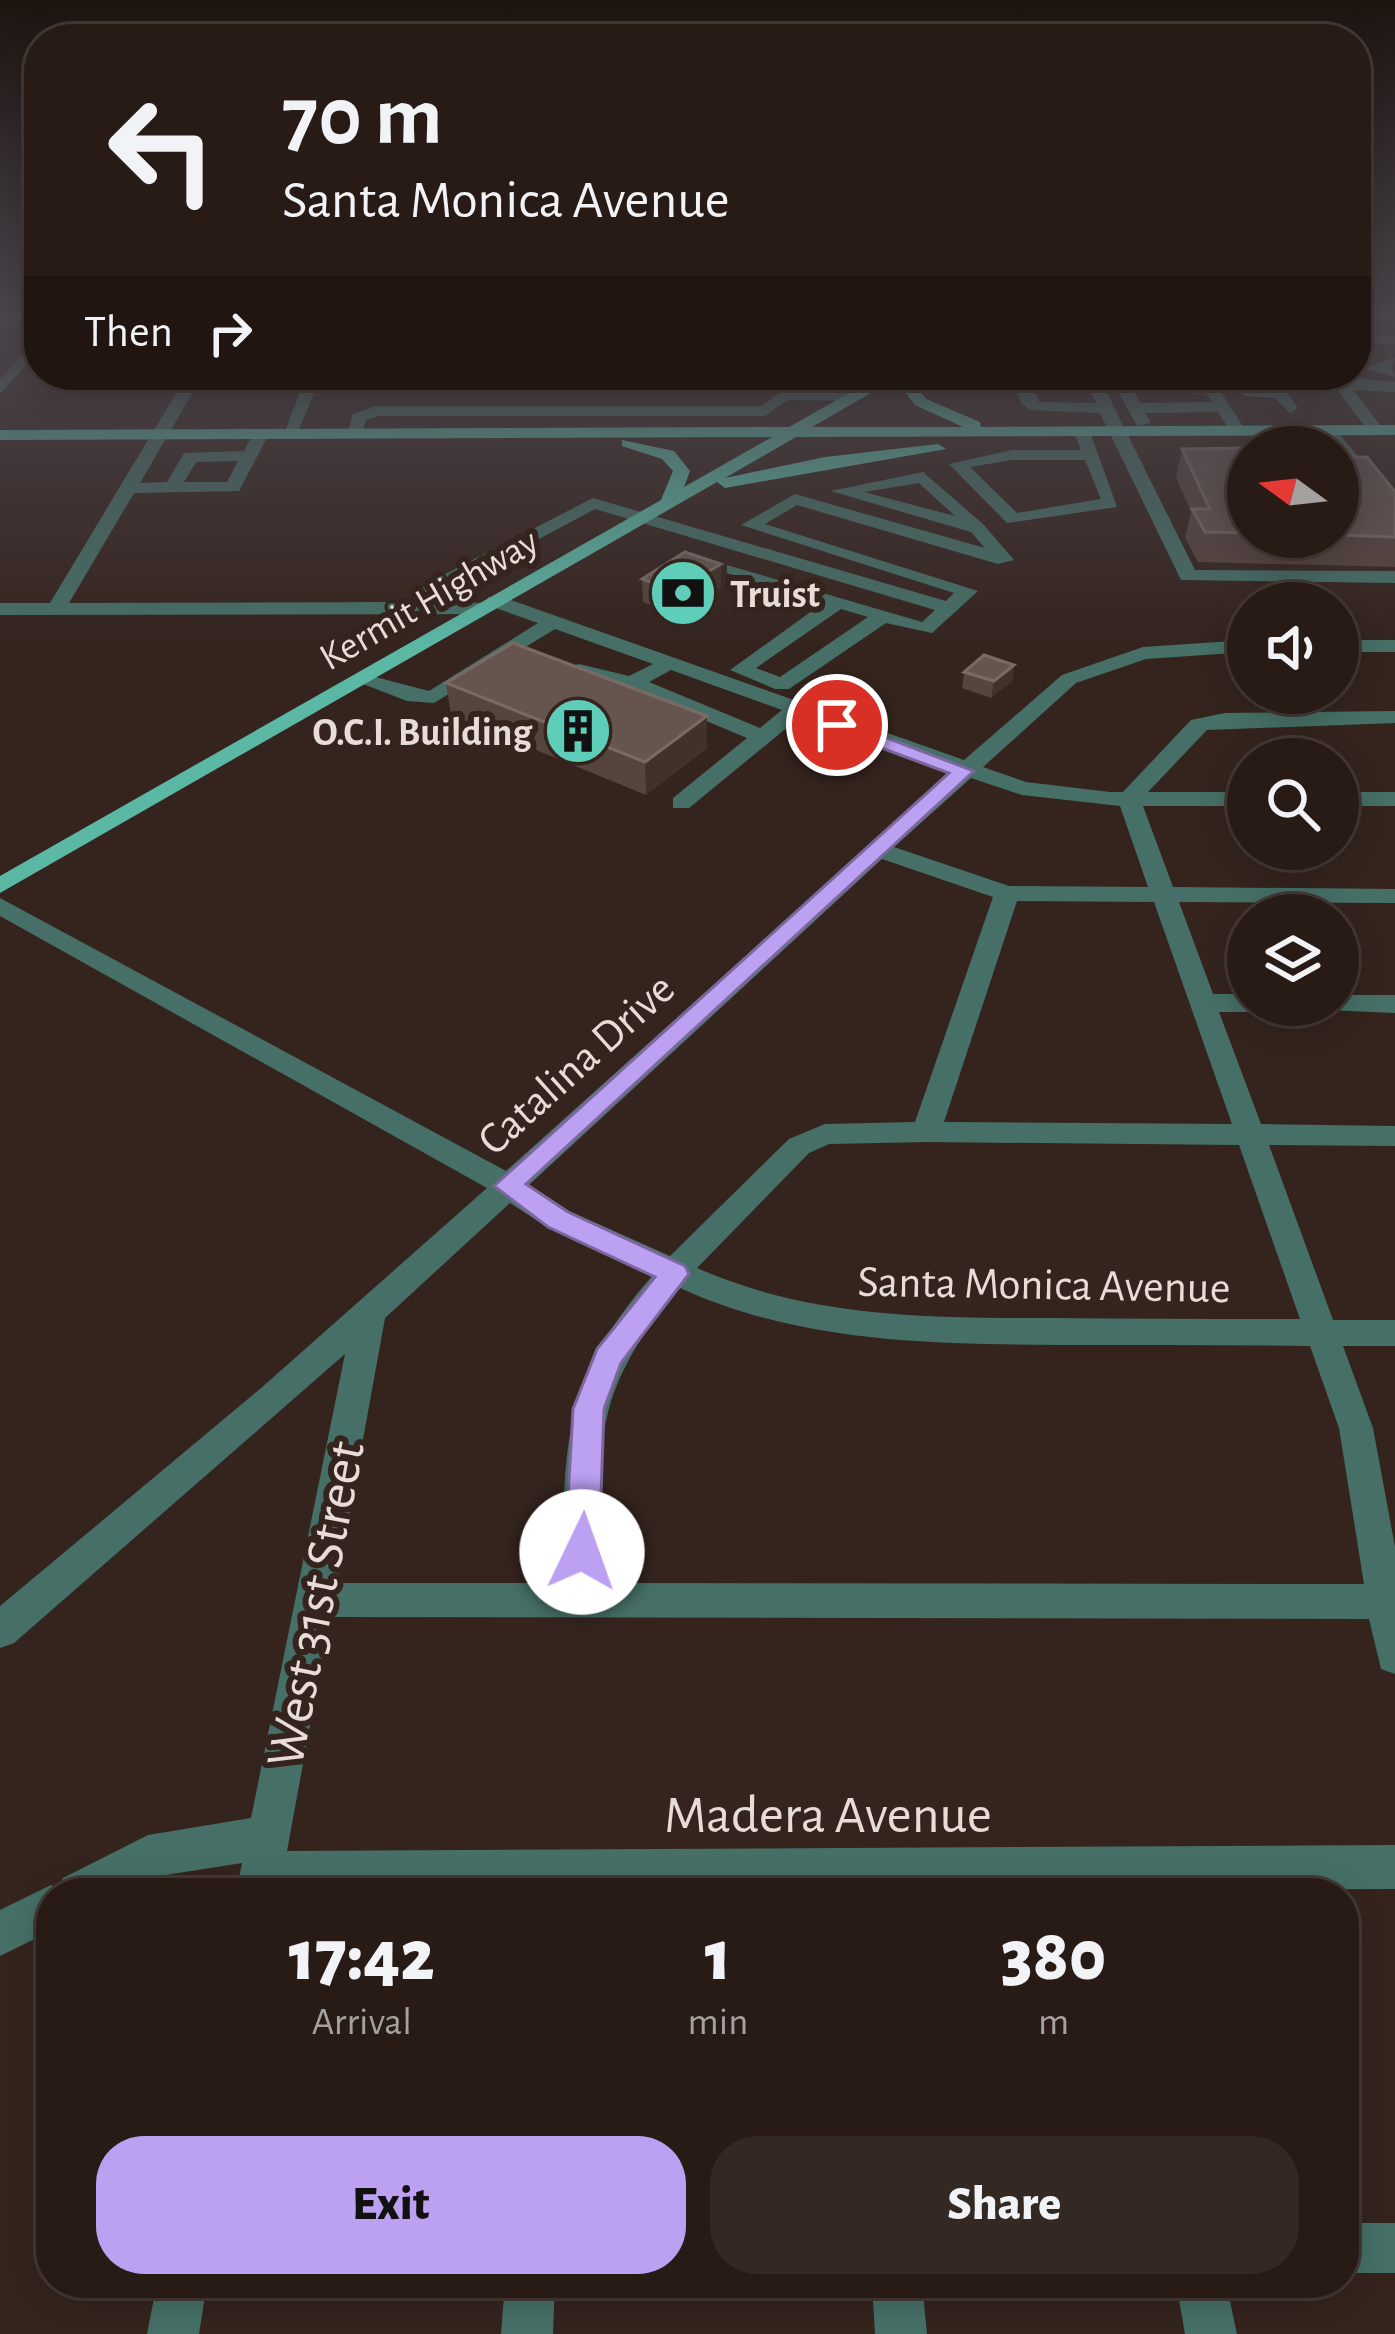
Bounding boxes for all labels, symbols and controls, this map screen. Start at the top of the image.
icon: left [84,72,240,228]
text: 70 m [282,76,443,160]
text: Santa Monica Avenue [282,174,730,228]
icon: right [197,300,263,366]
text: Then [84,310,173,355]
north arrow [1227,426,1359,558]
map controls [1227,426,1359,1026]
street label: Kermit Highway [313,522,545,678]
bank icon: Truist [648,558,718,628]
place label: Truist [730,576,820,615]
button: sound [1227,582,1359,714]
pin [786,674,888,776]
icon: arrive [804,692,870,758]
building icon: O.C.I. Building [543,696,613,766]
place label: O.C.I. Building [312,714,532,753]
button: search [1227,738,1359,870]
button: layers [1227,894,1359,1026]
street label: Catalina Drive [470,966,683,1164]
street label: Santa Monica Avenue [857,1260,1231,1311]
street label: West 31st Street [259,1437,375,1772]
position arrow [519,1489,645,1615]
street label: Madera Avenue [664,1789,992,1843]
text: 17:42 [289,1921,435,1993]
text: 1 [705,1921,731,1993]
text: 380 [1001,1921,1106,1993]
text: Arrival [312,2003,412,2042]
text: min [688,2003,748,2042]
text: m [1038,2003,1069,2042]
button: Exit [96,2136,686,2274]
button: Share [710,2136,1299,2274]

